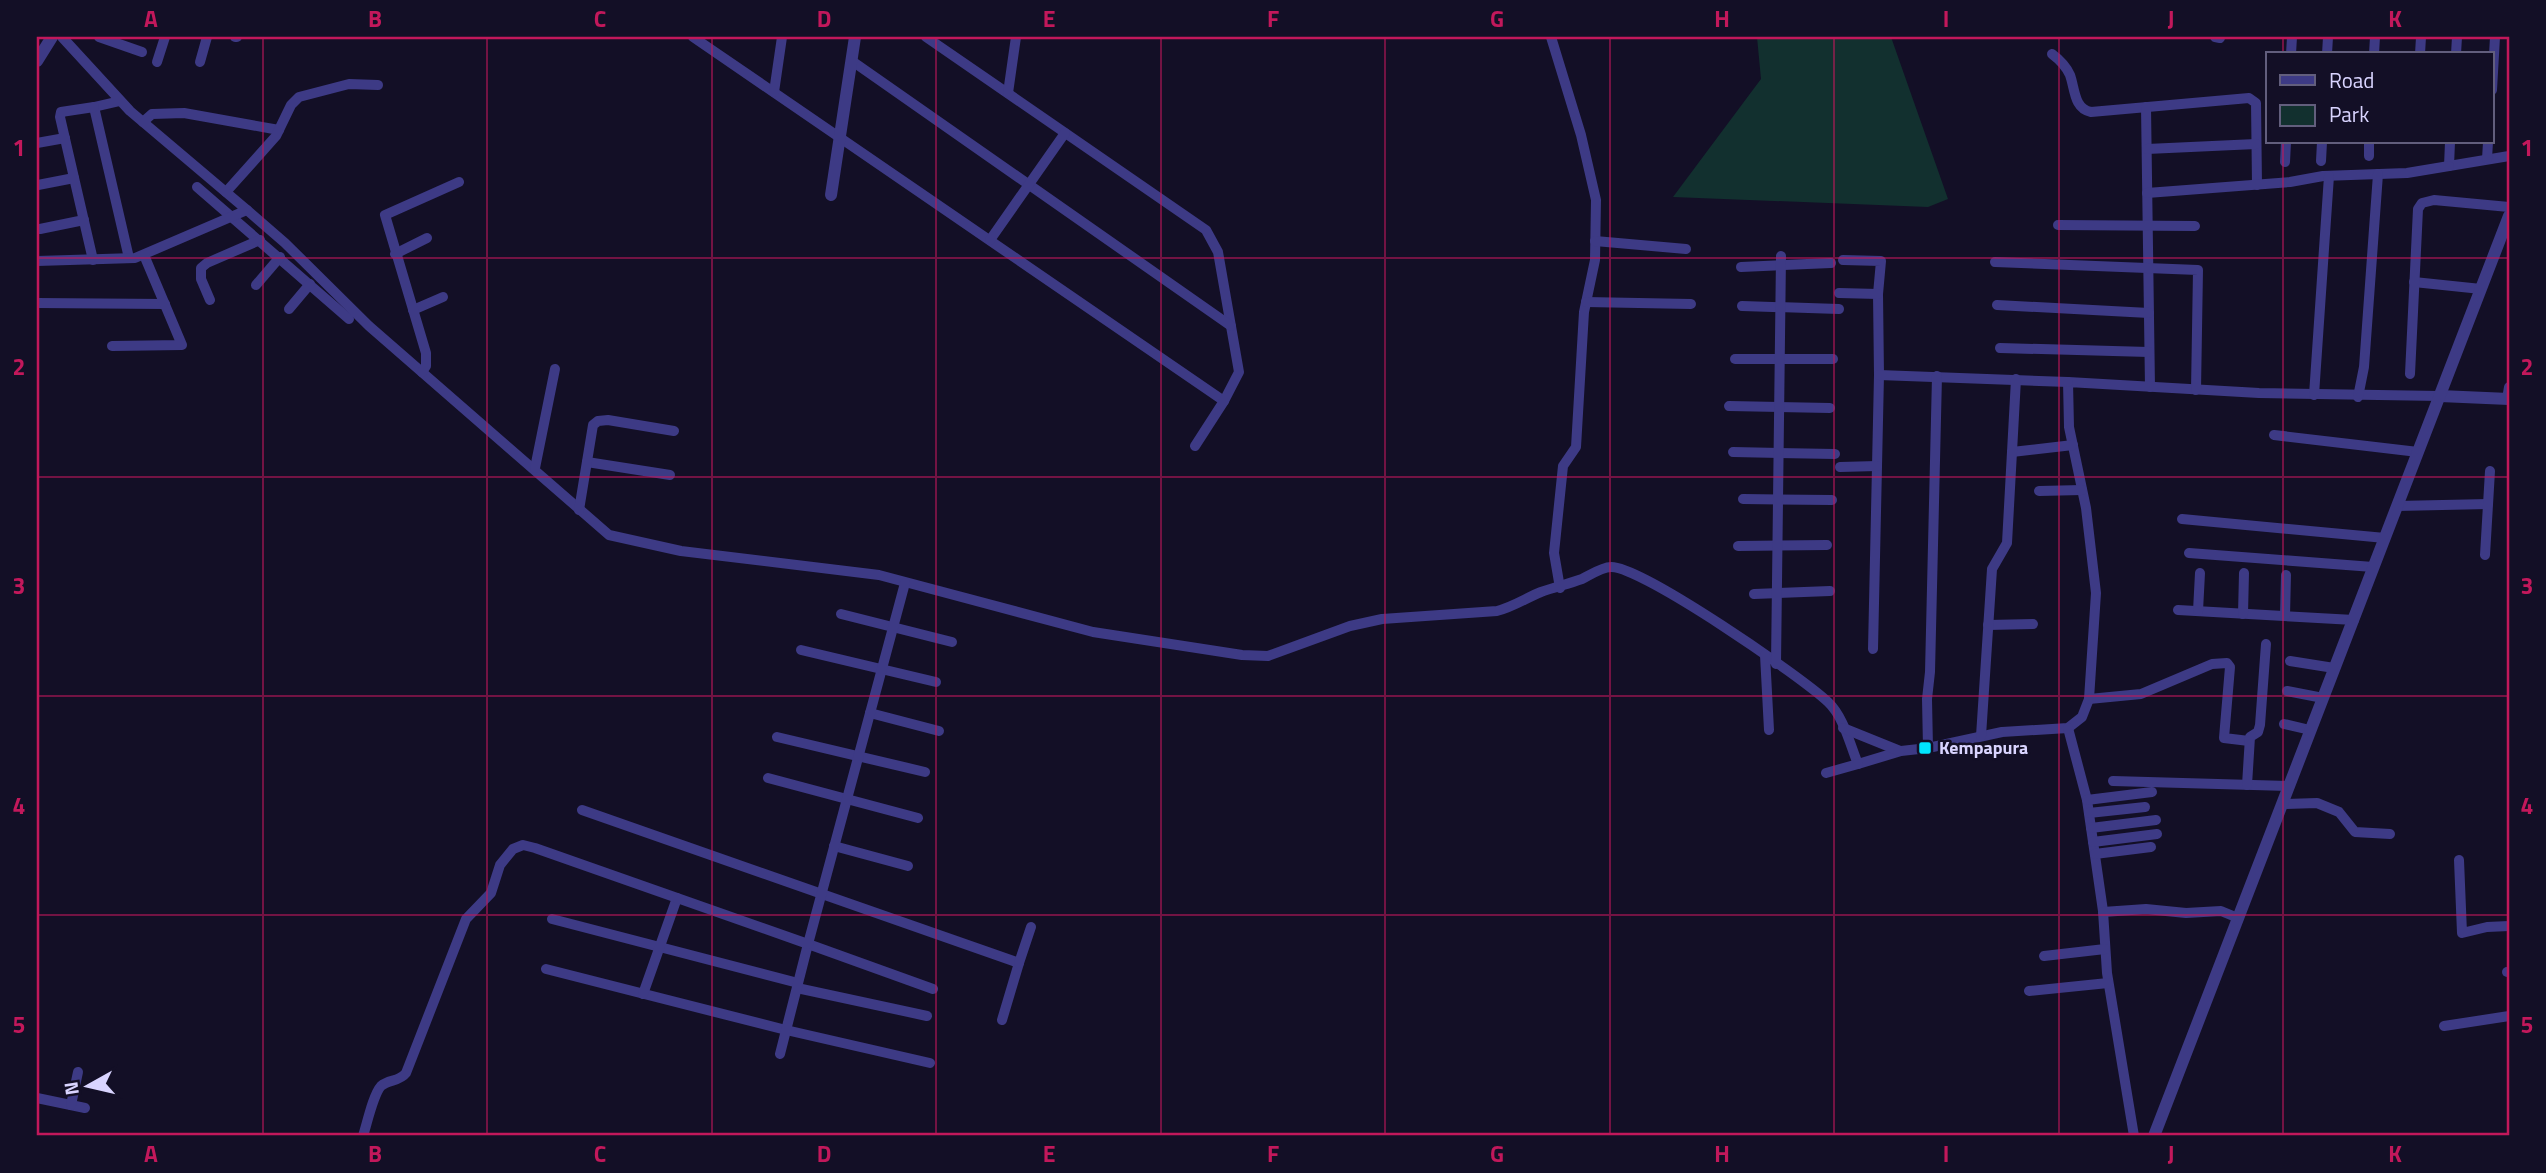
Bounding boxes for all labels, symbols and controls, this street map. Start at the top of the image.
text: A [144,1,158,36]
text: B [368,1,382,36]
text: C [594,1,606,36]
text: D [817,1,831,36]
text: E [1043,1,1055,36]
text: F [1267,1,1279,36]
text: G [1490,1,1504,36]
text: H [1714,1,1730,36]
text: I [1943,1,1949,36]
text: J [2168,1,2174,36]
text: K [2388,1,2402,36]
legend [2266,52,2494,144]
text: Road [2329,64,2374,96]
text: Park [2329,98,2369,130]
text: 1 [13,130,25,165]
text: 1 [2521,130,2533,165]
text: 2 [13,349,25,384]
text: 2 [2521,349,2533,384]
text: 3 [13,568,25,603]
text: 3 [2521,568,2533,603]
place label: Kempapura [1939,734,2028,761]
marker: Kempapura [1917,740,1933,756]
text: 4 [13,788,25,823]
text: 4 [2521,788,2533,823]
text: 5 [13,1007,25,1042]
text: 5 [2521,1007,2533,1042]
north arrow [52,1050,122,1120]
text: N [55,1080,86,1097]
text: A [144,1136,158,1171]
text: B [368,1136,382,1171]
text: C [594,1136,606,1171]
text: D [817,1136,831,1171]
text: E [1043,1136,1055,1171]
text: F [1267,1136,1279,1171]
text: G [1490,1136,1504,1171]
text: H [1714,1136,1730,1171]
text: I [1943,1136,1949,1171]
text: J [2168,1136,2174,1171]
text: K [2388,1136,2402,1171]

